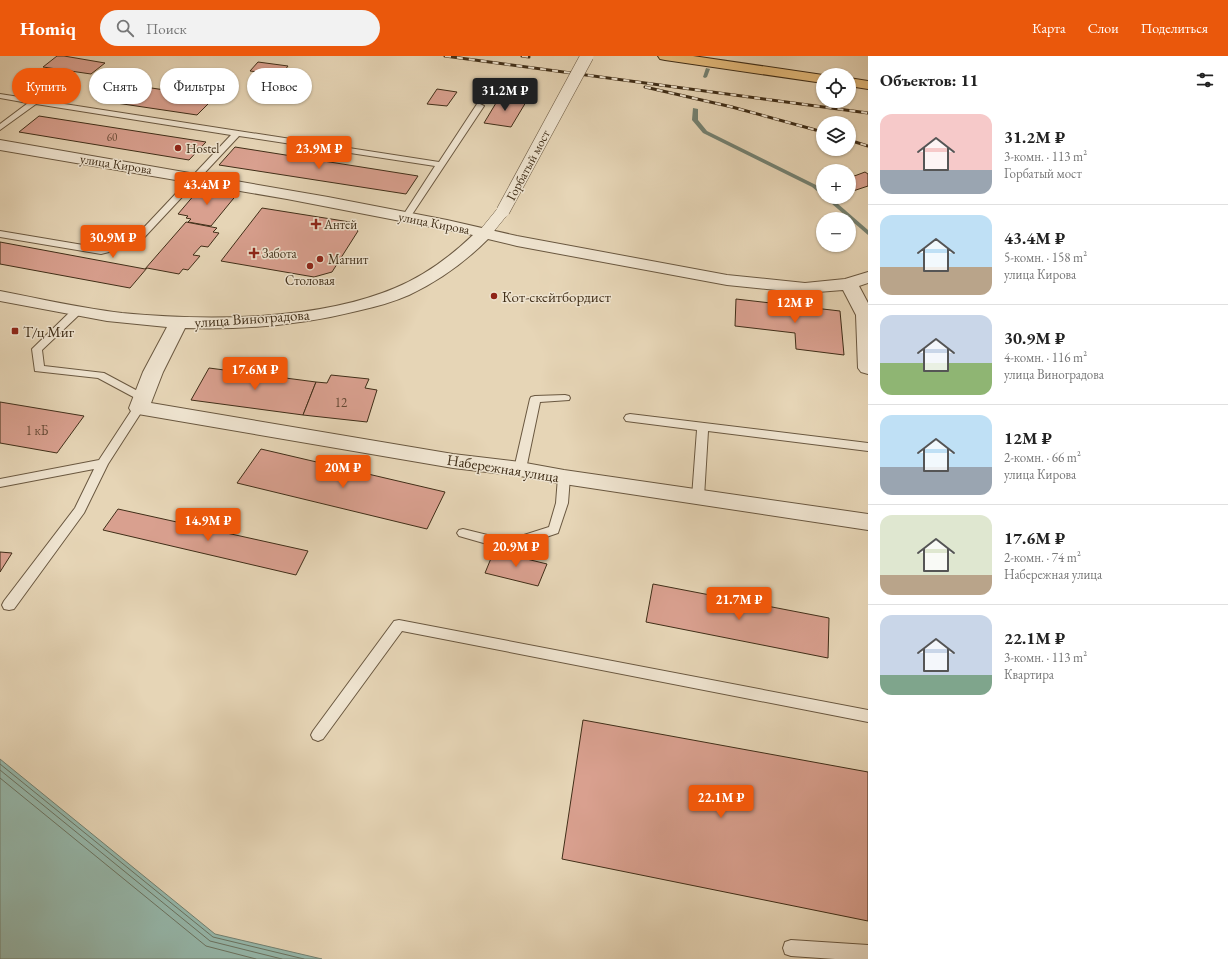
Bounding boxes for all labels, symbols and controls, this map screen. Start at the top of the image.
search box [100,10,380,46]
text: Homiq [20,16,76,41]
icon: search [114,17,136,39]
text: Поиск [146,19,187,38]
text: Карта [1032,19,1066,37]
text: Слои [1088,19,1119,37]
text: Поделиться [1141,19,1208,37]
chip: Купить [12,68,81,104]
chip: Снять [89,68,152,104]
chip: Фильтры [160,68,239,104]
chip: Новое [247,68,312,104]
map controls [816,68,856,252]
button: locate [816,68,856,108]
text: Объектов: 11 [880,69,979,91]
icon: filters [1194,69,1216,91]
pin: 31.2M ₽ [468,78,542,112]
text: 31.2M ₽ [482,82,528,99]
button: layers [816,116,856,156]
street label: Горбатый мост [502,126,554,203]
text: 31.2M ₽ [1004,126,1065,148]
house number: 60 [107,130,117,144]
icon: home [912,130,960,178]
pin: 23.9M ₽ [282,136,356,170]
place label: Hostel [186,140,219,157]
text: 23.9M ₽ [296,140,342,157]
marker: Hostel [173,143,183,153]
text: 3-комн. · 113 m² [1004,148,1087,165]
street label: улица Кирова [79,150,154,178]
button: + [816,164,856,204]
text: Горбатый мост [1004,165,1082,182]
pin: 43.4M ₽ [170,172,244,206]
text: 43.4M ₽ [184,176,230,193]
street label: улица Кирова [397,208,472,238]
button: − [816,212,856,252]
place label: Антей [323,216,357,233]
marker: Антей [311,219,321,229]
pin: 30.9M ₽ [76,225,150,259]
text: 43.4M ₽ [1004,227,1065,249]
text: 30.9M ₽ [90,229,136,246]
icon: home [912,231,960,279]
place label: Забота [262,245,298,262]
marker: Забота [249,248,259,258]
text: 5-комн. · 158 m² [1004,249,1087,266]
place label: Магнит [328,251,369,268]
marker: Магнит [315,254,325,264]
marker: Столовая [305,261,315,271]
text: улица Кирова [1004,266,1076,283]
place label: Столовая [285,272,335,289]
place label: Кот-скейтбордист [502,287,611,306]
pin: 12M ₽ [767,290,823,324]
marker: Кот-скейтбордист [489,291,499,301]
text: 12M ₽ [777,294,813,311]
street label: улица Виноградова [194,304,310,332]
place label: Т/ц Миг [23,322,75,341]
marker: Т/ц Миг [10,326,20,336]
text: 30.9M ₽ [1004,327,1065,349]
icon: home [912,331,960,379]
text: 4-комн. · 116 m² [1004,349,1087,366]
pin: 17.6M ₽ [218,357,292,391]
text: 17.6M ₽ [232,361,278,378]
text: улица Виноградова [1004,366,1104,383]
house number: 12 [335,394,348,411]
house number: 1 кБ [26,422,49,439]
text: 12M ₽ [1004,427,1052,449]
icon: home [912,431,960,479]
text: 2-комн. · 66 m² [1004,449,1081,466]
street label: Набережная улица [446,450,560,486]
pin: 20M ₽ [315,455,371,489]
text: 20M ₽ [325,459,361,476]
text: улица Кирова [1004,466,1076,483]
pin: 14.9M ₽ [171,508,245,542]
text: 14.9M ₽ [185,512,231,529]
text: 17.6M ₽ [1004,527,1065,549]
icon: home [912,531,960,579]
pin: 20.9M ₽ [479,534,553,568]
text: 20.9M ₽ [493,538,539,555]
text: 2-комн. · 74 m² [1004,549,1081,566]
text: Набережная улица [1004,566,1102,583]
pin: 21.7M ₽ [702,587,776,621]
text: 21.7M ₽ [716,591,762,608]
text: 22.1M ₽ [1004,627,1065,649]
icon: home [912,631,960,679]
text: 3-комн. · 113 m² [1004,649,1087,666]
text: Квартира [1004,666,1054,683]
pin: 22.1M ₽ [684,785,758,819]
text: 22.1M ₽ [698,789,744,806]

